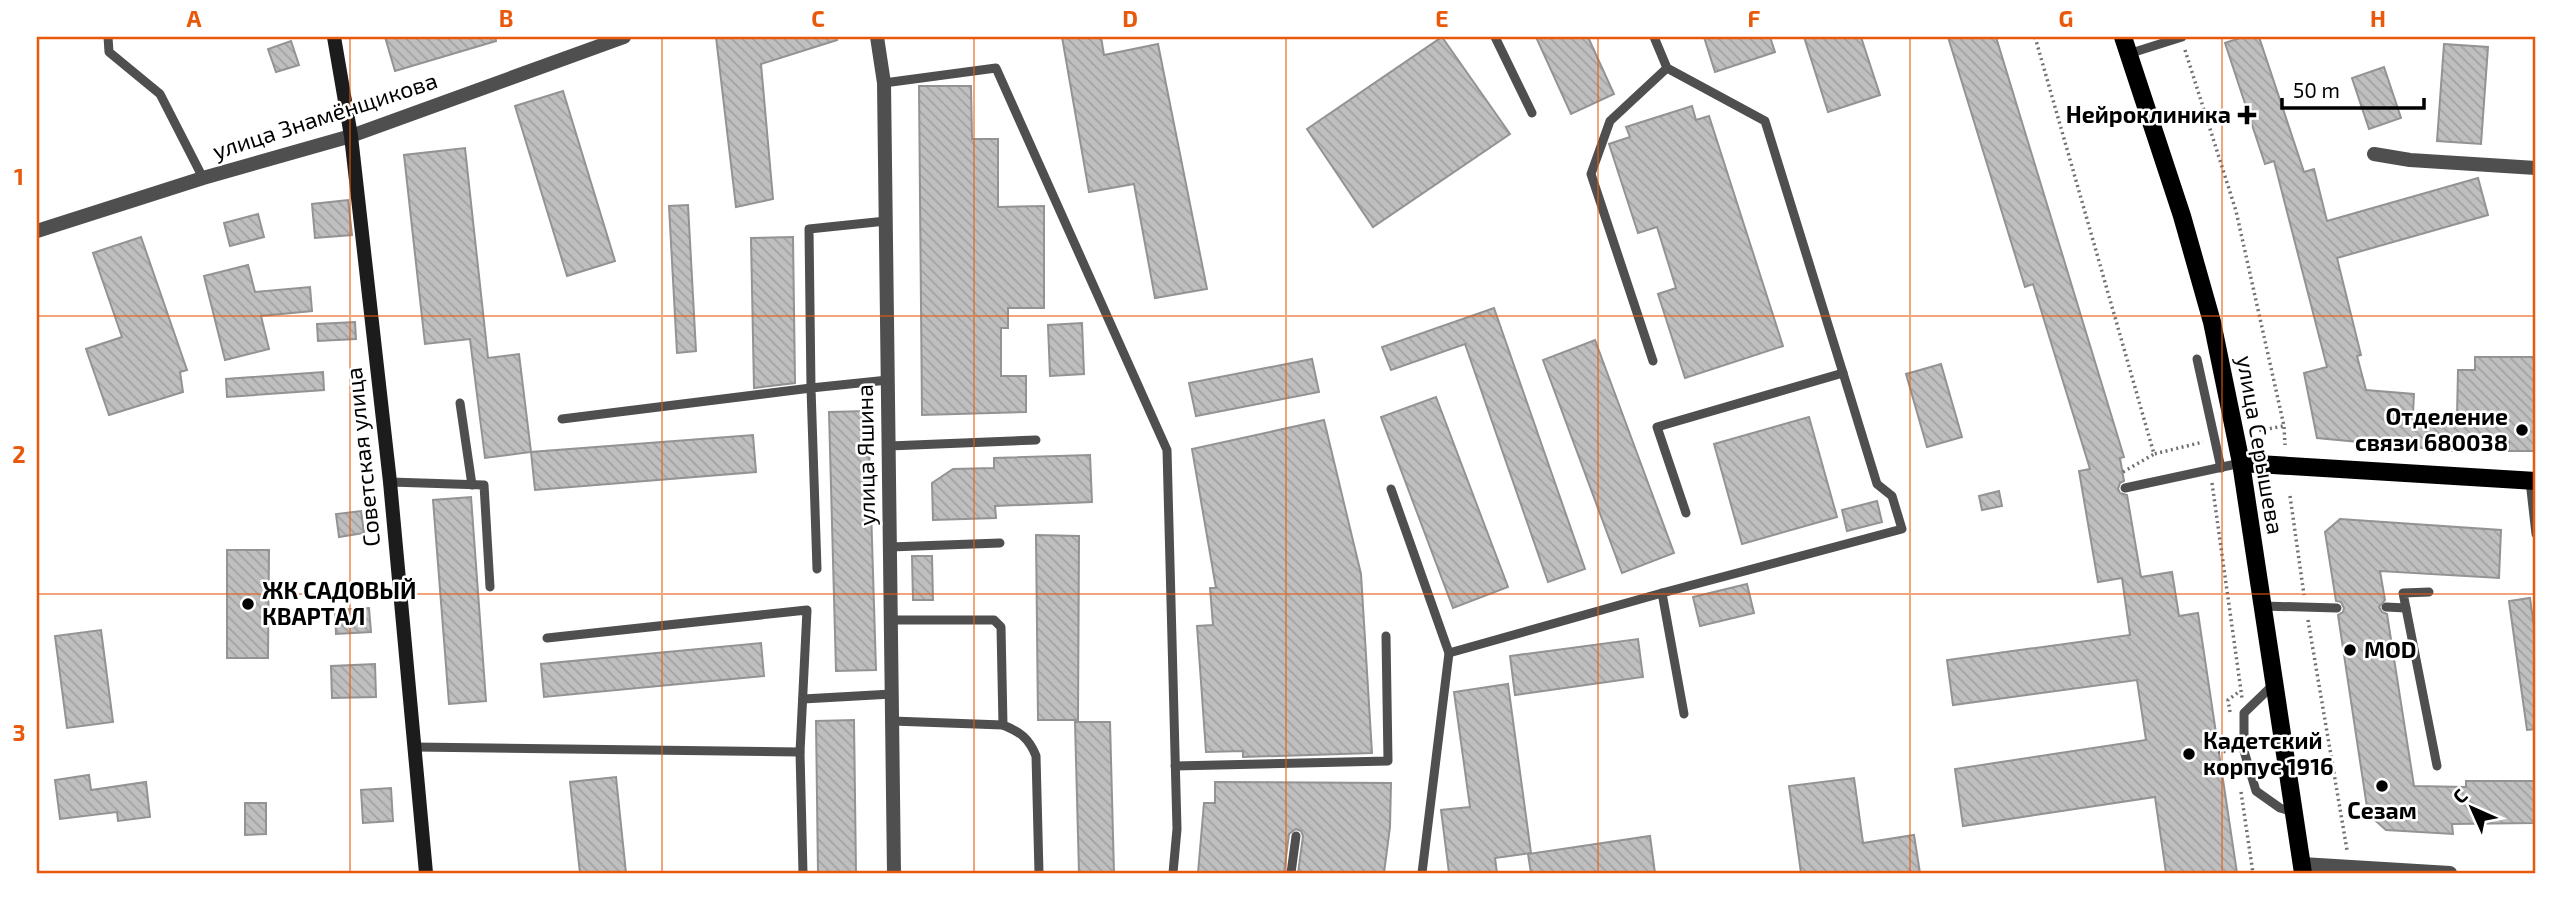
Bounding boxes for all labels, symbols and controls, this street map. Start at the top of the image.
text: A [186,4,202,32]
text: B [499,4,513,32]
text: C [811,4,825,32]
text: D [1122,4,1138,32]
text: E [1435,4,1449,32]
text: F [1748,4,1761,32]
text: G [2059,4,2073,32]
text: H [2370,4,2386,32]
street label: улица Знамёнщикова [209,66,441,166]
scale bar [2282,66,2424,110]
text: 50 m [2293,77,2340,102]
place label: Нейроклиника [2066,100,2231,128]
marker: Нейроклиника [2237,105,2257,125]
text: 1 [14,162,24,190]
street label: улица Серышева [2230,353,2290,537]
street label: Советская улица [339,366,386,548]
street label: улица Яшина [850,384,881,526]
place label: Отделение связи 680038 [2355,402,2508,456]
marker: Отделение связи 680038 [2514,422,2530,438]
text: 2 [12,440,26,468]
place label: ЖК САДОВЫЙ КВАРТАЛ [262,576,416,630]
marker: ЖК САДОВЫЙ КВАРТАЛ [240,596,256,612]
place label: MOD [2364,635,2417,663]
marker: MOD [2342,642,2358,658]
text: 3 [12,718,26,746]
place label: Кадетский корпус 1916 [2203,726,2334,780]
marker: Кадетский корпус 1916 [2181,746,2197,762]
north arrow [2436,774,2506,844]
marker: Сезам [2374,778,2390,794]
text: С [2448,784,2472,808]
place label: Сезам [2347,796,2417,824]

